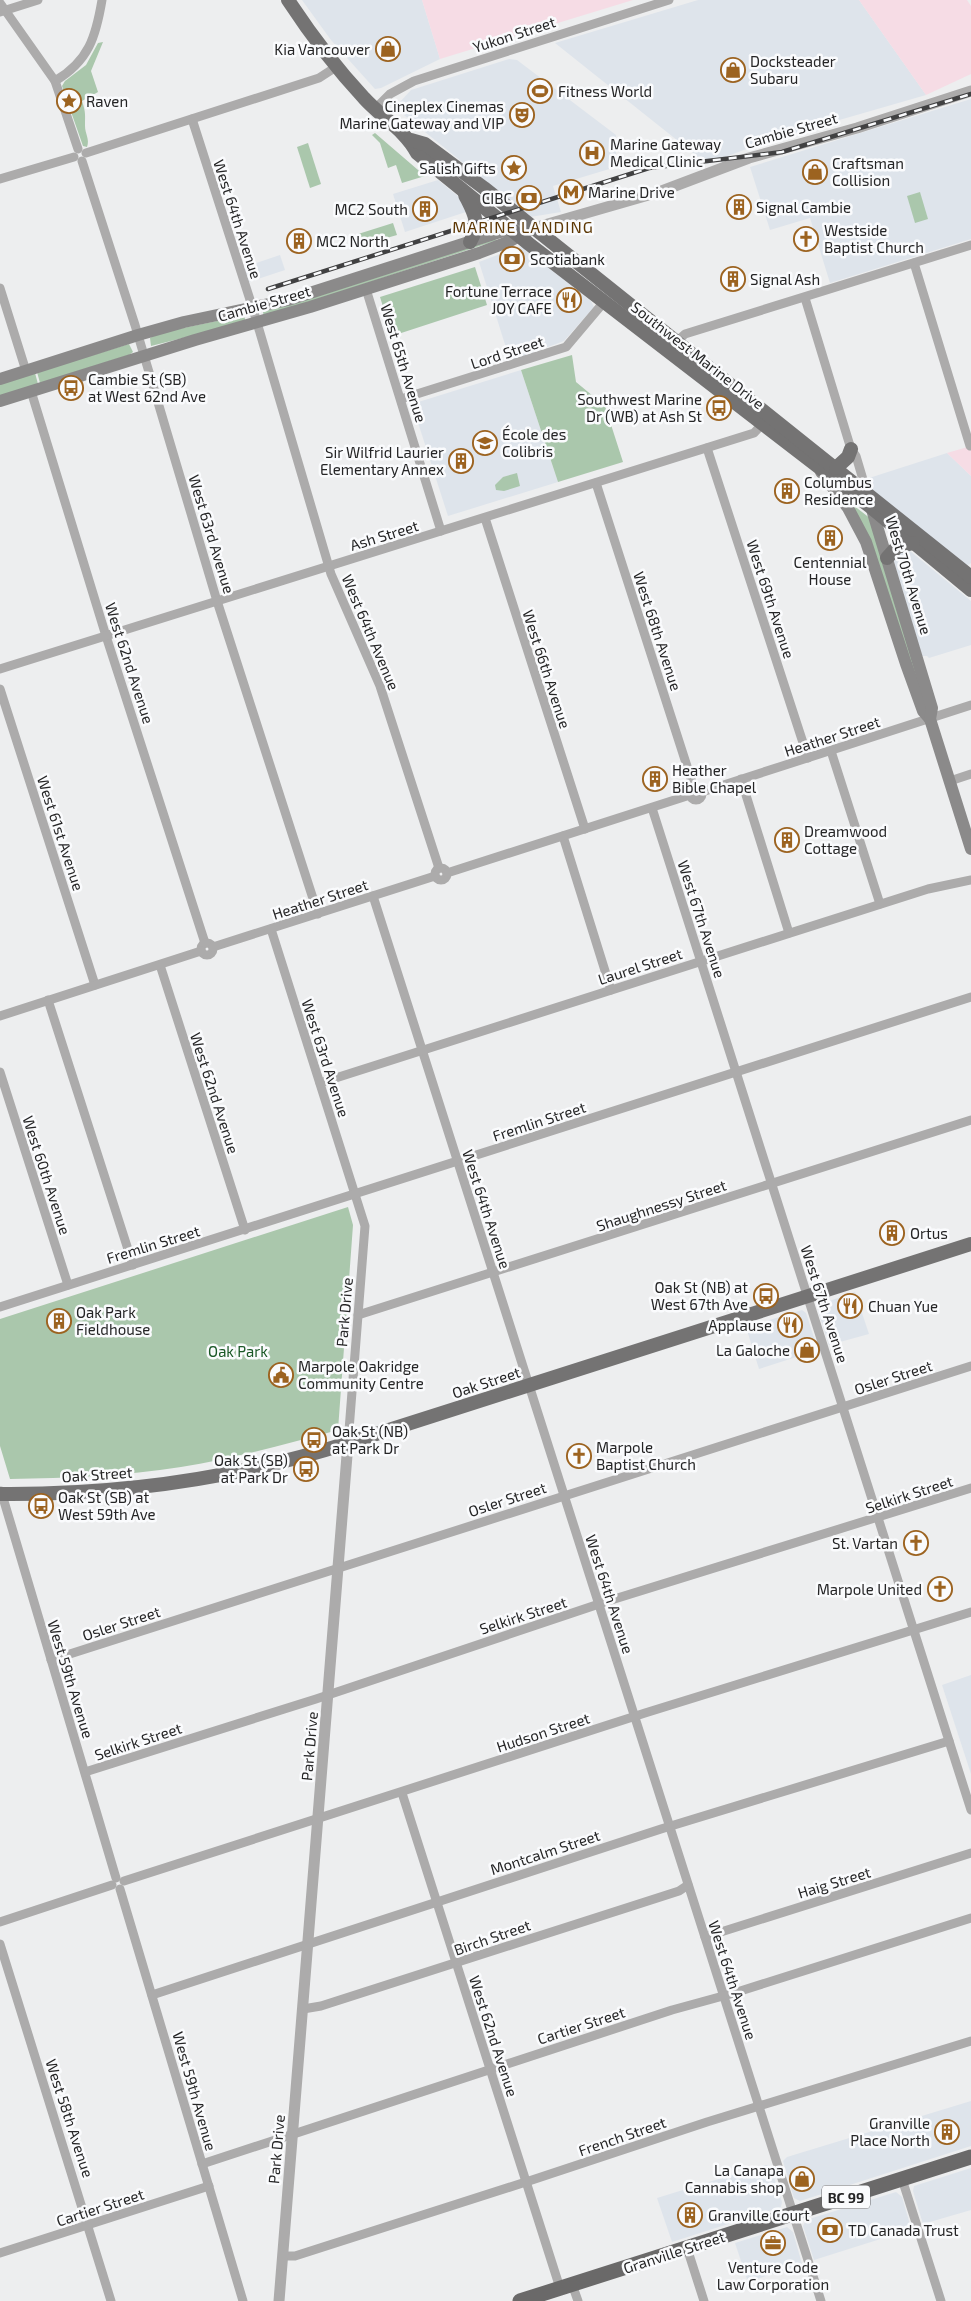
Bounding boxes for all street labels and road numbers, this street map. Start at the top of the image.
street label: Yukon Street [470,12,558,56]
street label: Cambie Street [743,108,840,152]
street label: West 64th Avenue [210,157,266,281]
street label: Cambie Street [216,281,313,325]
street label: Southwest Marine Drive [628,297,768,413]
street label: West 65th Avenue [377,302,431,424]
street label: Lord Street [468,332,546,372]
street label: West 63rd Avenue [185,472,239,596]
street label: West 70th Avenue [882,514,936,636]
street label: Ash Street [348,516,421,554]
street label: West 69th Avenue [743,537,799,661]
street label: West 68th Avenue [630,569,686,693]
street label: West 64th Avenue [338,571,404,693]
street label: West 62nd Avenue [102,600,158,726]
street label: West 66th Avenue [519,607,575,731]
street label: Heather Street [782,712,882,760]
street label: West 61st Avenue [34,773,88,893]
street label: West 67th Avenue [674,858,730,980]
street label: Heather Street [270,875,370,923]
street label: Laurel Street [596,944,685,988]
street label: West 63rd Avenue [298,997,354,1119]
street label: West 62nd Avenue [187,1030,243,1156]
street label: Fremlin Street [490,1097,588,1145]
street label: West 60th Avenue [19,1113,75,1237]
street label: West 64th Avenue [459,1147,515,1271]
street label: Shaughnessy Street [594,1175,729,1235]
street label: Fremlin Street [104,1221,202,1267]
street label: West 67th Avenue [797,1243,853,1365]
street label: Park Drive [332,1277,356,1347]
street label: Osler Street [852,1356,935,1398]
street label: Oak Street [450,1362,523,1401]
street label: Oak Street [61,1463,133,1485]
street label: Selkirk Street [863,1471,955,1517]
street label: Osler Street [466,1478,549,1520]
street label: West 64th Avenue [582,1532,638,1656]
street label: Selkirk Street [477,1592,569,1638]
street label: Osler Street [80,1602,163,1644]
street label: West 59th Avenue [44,1618,98,1740]
street label: Hudson Street [494,1708,592,1756]
street label: Park Drive [297,1711,321,1781]
street label: Selkirk Street [92,1718,184,1764]
street label: Montcalm Street [488,1826,602,1878]
street label: Haig Street [795,1862,873,1902]
street label: Birch Street [451,1915,533,1959]
street label: West 64th Avenue [705,1918,761,2042]
street label: West 62nd Avenue [466,1973,522,2099]
street label: Cartier Street [535,2002,627,2048]
street label: West 59th Avenue [169,2029,221,2153]
street label: West 58th Avenue [42,2056,98,2180]
street label: French Street [576,2113,668,2159]
street label: Park Drive [264,2114,288,2184]
street label: Cartier Street [54,2184,146,2230]
road number: BC 99 [822,2186,870,2208]
street label: Granville Street [621,2227,727,2277]

